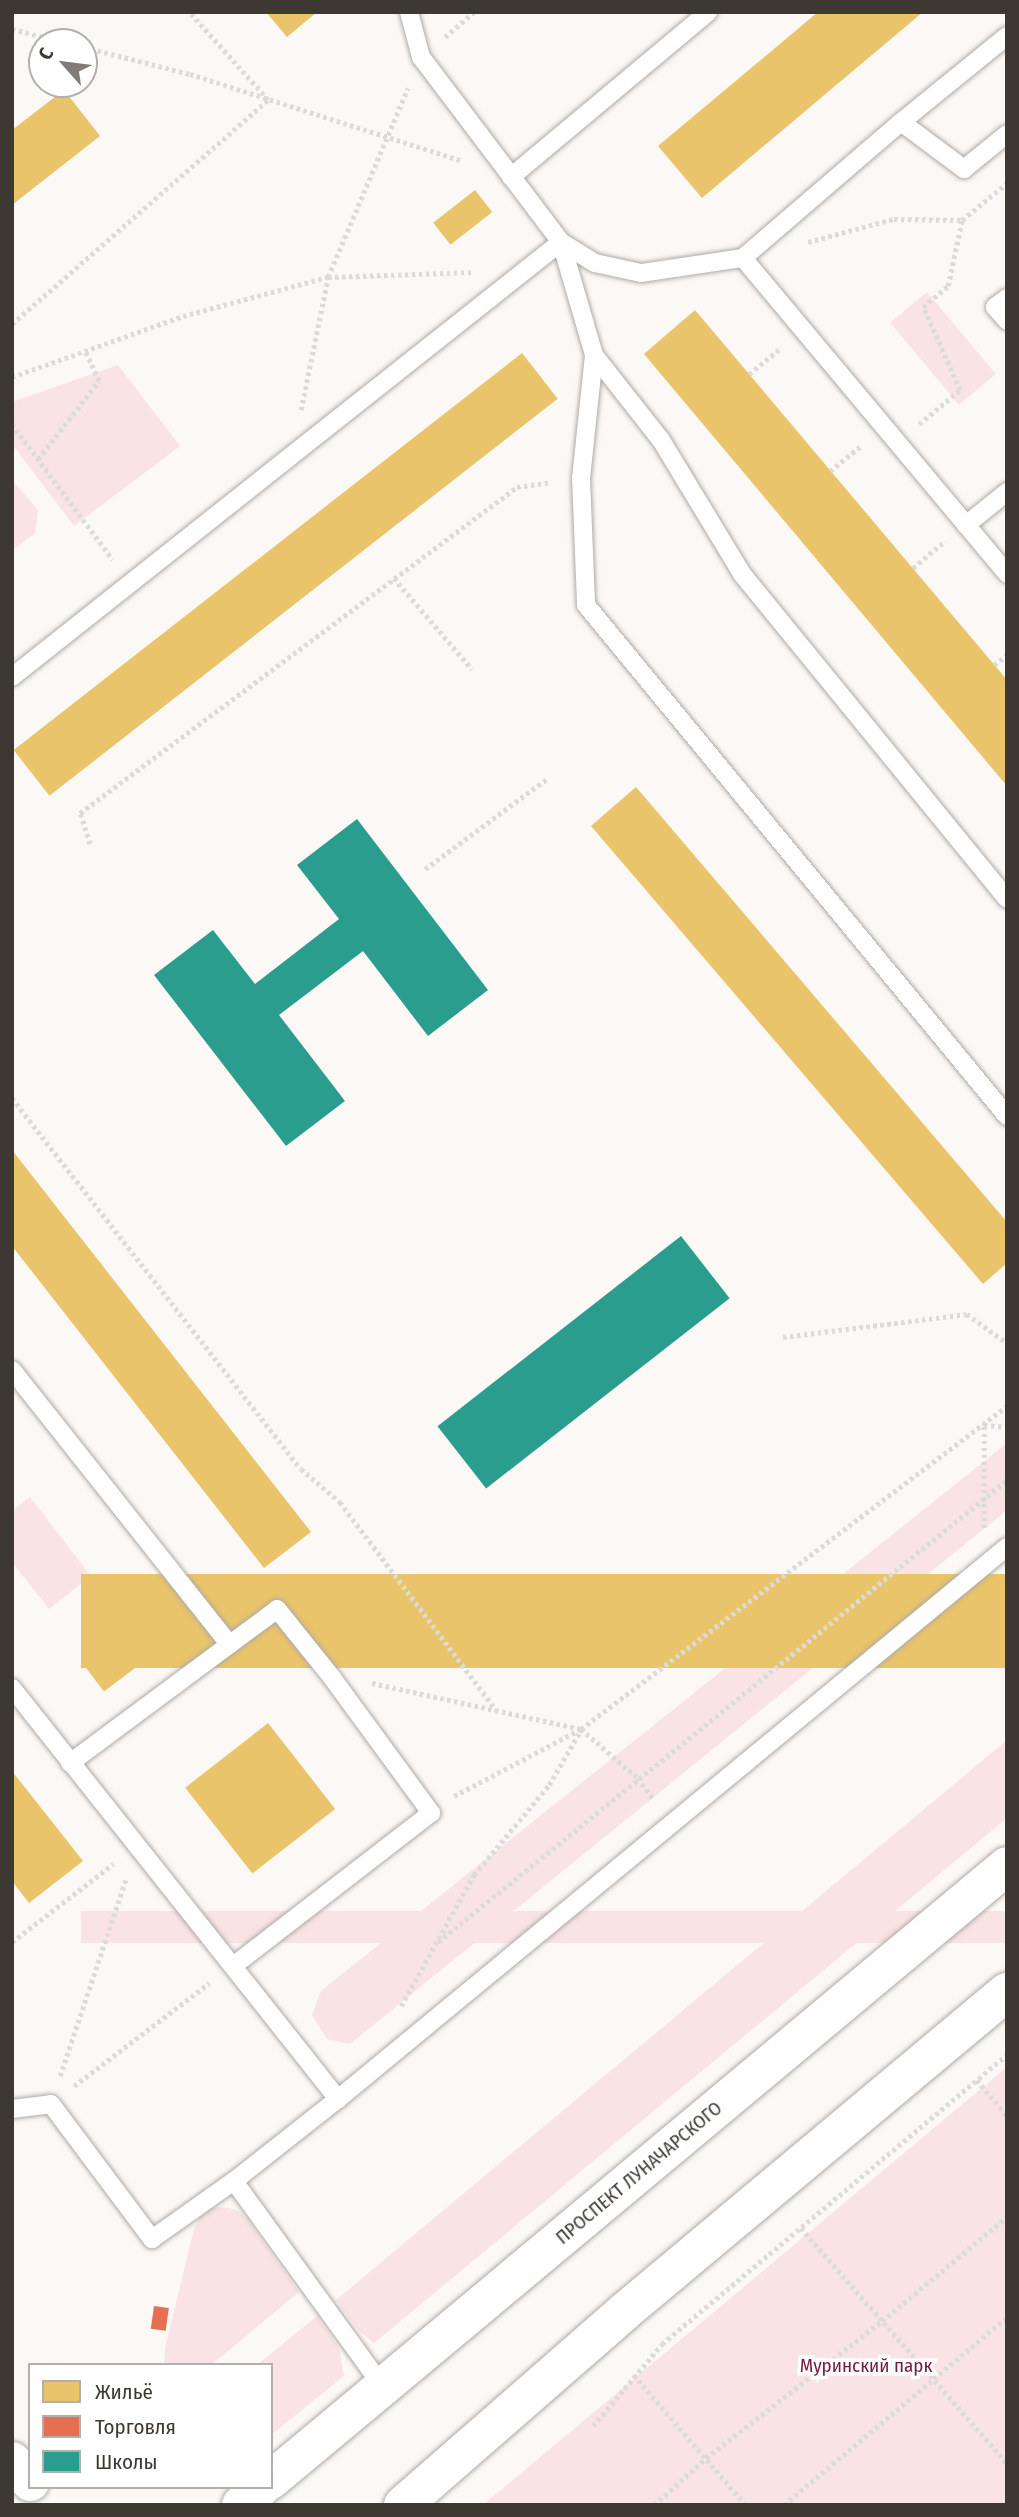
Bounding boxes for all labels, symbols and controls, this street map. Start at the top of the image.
north arrow [28,28,98,98]
text: С [33,44,58,64]
street label: ПРОСПЕКТ ЛУНАЧАРСКОГО [551,2097,727,2249]
park label: Муринский парк [800,2355,932,2377]
legend [28,2363,273,2489]
text: Жильё [95,2379,153,2405]
text: Торговля [95,2414,176,2440]
text: Школы [95,2449,158,2475]

